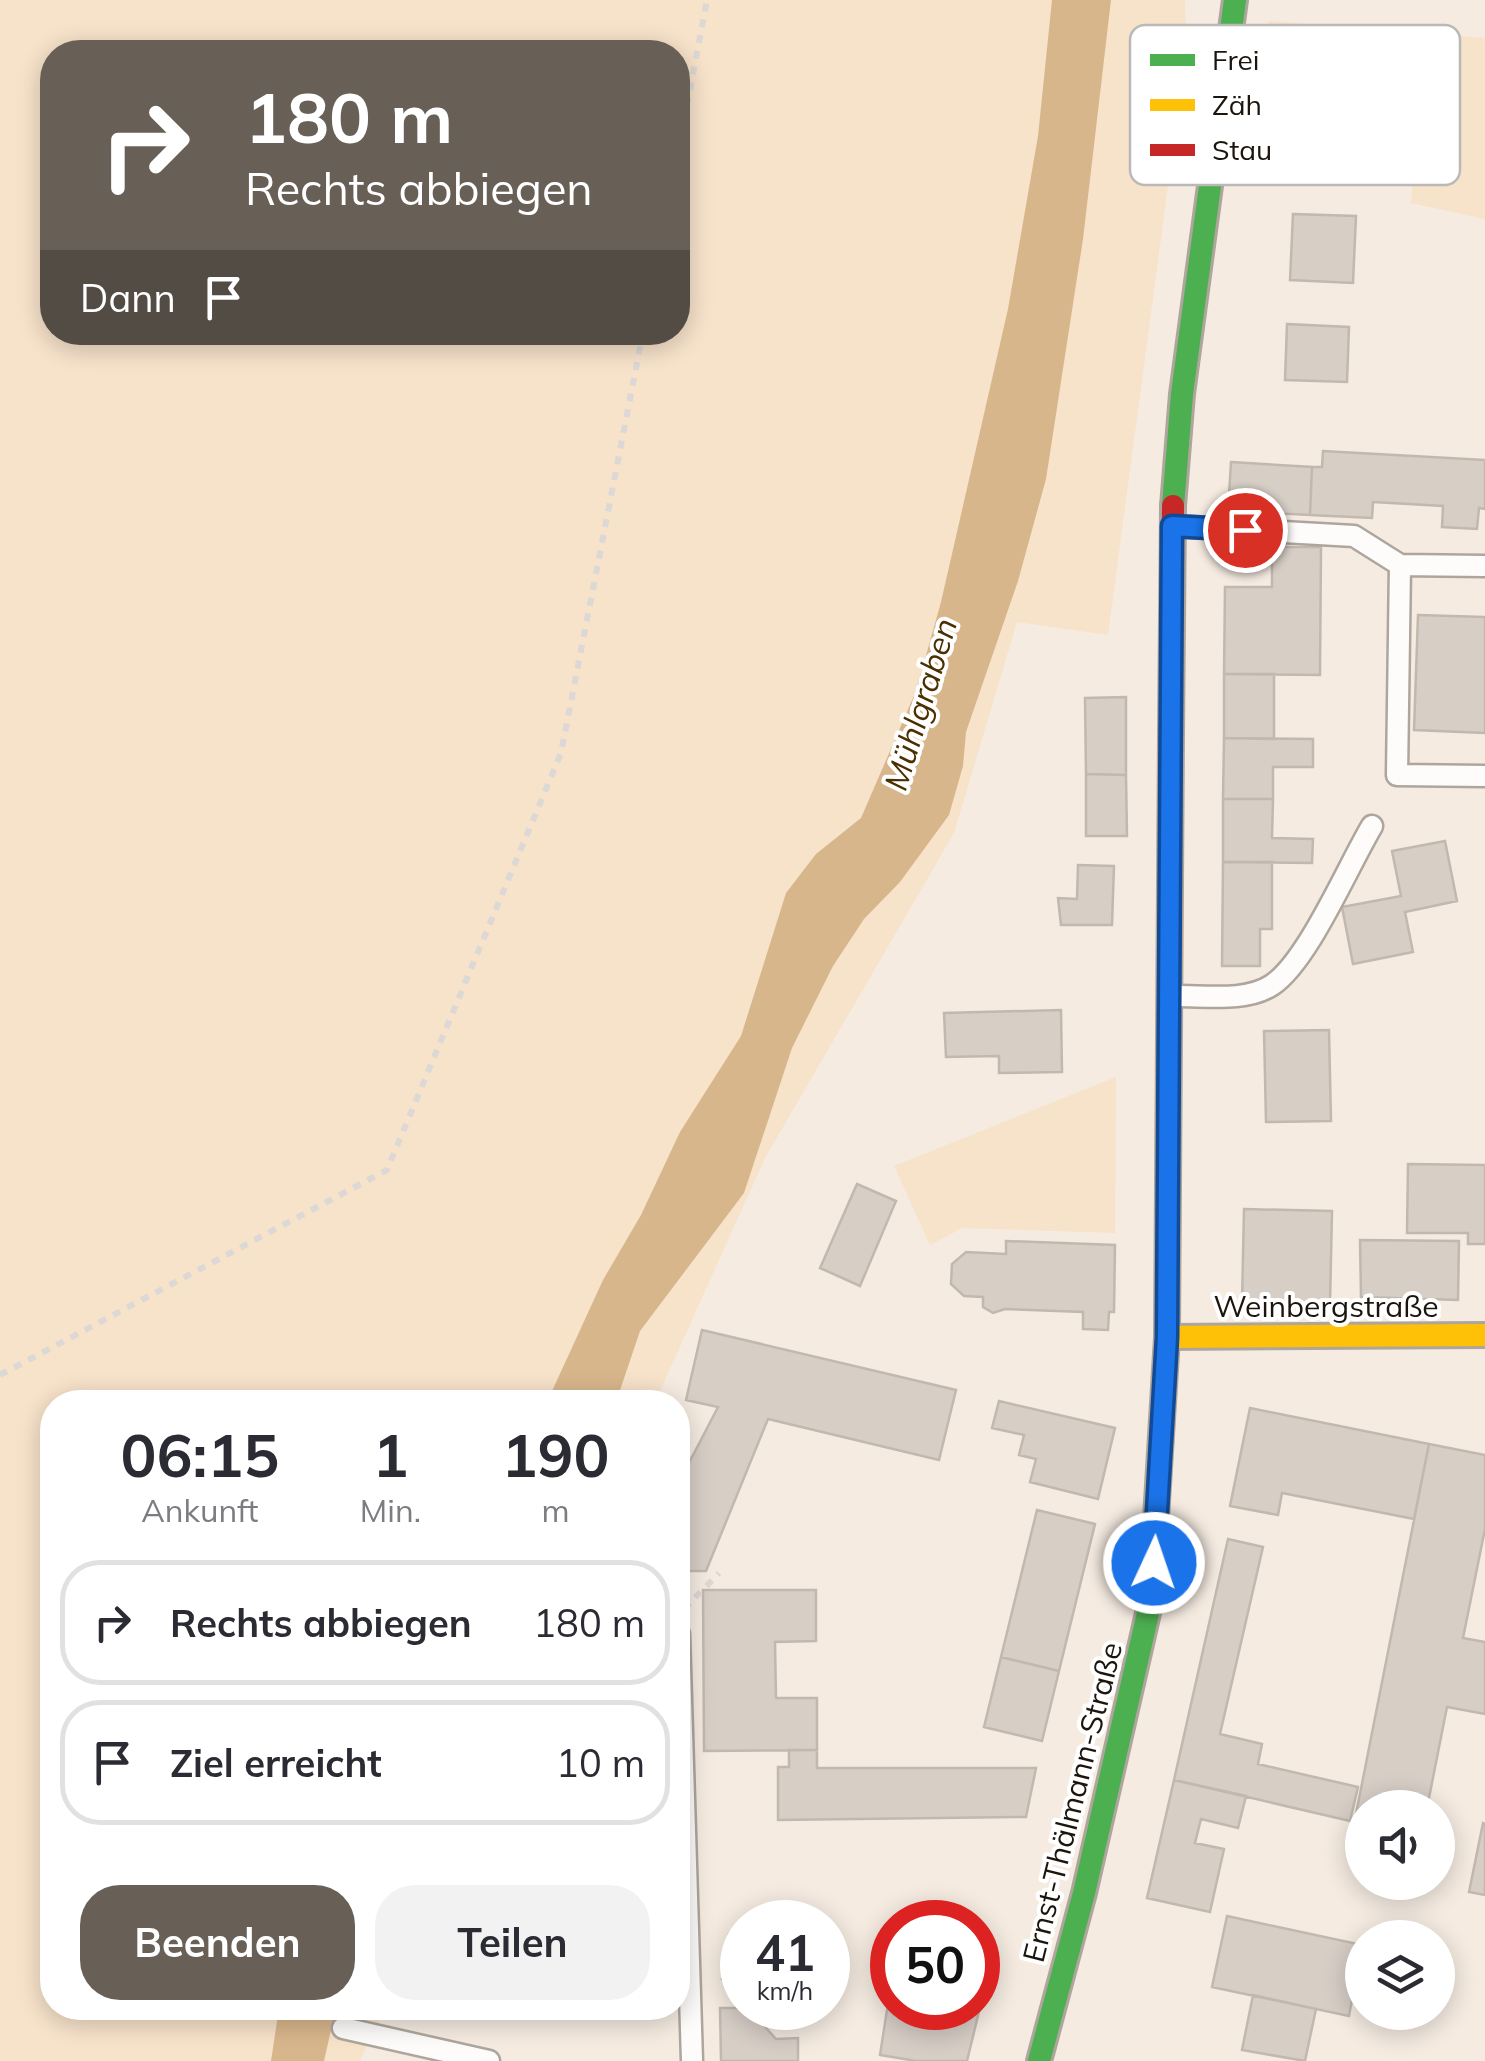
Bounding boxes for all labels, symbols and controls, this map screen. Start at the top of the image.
legend [1130,25,1460,185]
text: Frei [1212,42,1259,77]
text: 180 m [245,73,453,161]
icon: right [80,80,210,210]
text: Zäh [1212,87,1262,122]
text: Stau [1212,132,1272,167]
text: Rechts abbiegen [245,160,593,216]
icon: arrive [196,270,251,325]
text: Dann [80,274,176,322]
pin [1203,488,1288,573]
icon: arrive [1218,503,1273,558]
water label: Mühlgraben [875,613,965,795]
street label: Weinbergstraße [1213,1287,1439,1325]
text: 06:15 [120,1417,279,1492]
text: 1 [372,1417,408,1492]
text: 190 [501,1417,609,1492]
text: Ankunft [141,1490,259,1530]
text: Min. [360,1490,421,1530]
text: m [541,1490,570,1530]
position arrow [1102,1511,1206,1615]
icon: right [85,1595,140,1650]
text: Rechts abbiegen [170,1599,472,1647]
text: 180 m [533,1599,645,1647]
street label: Ernst-Thälmann-Straße [1014,1638,1130,1966]
icon: arrive [85,1735,140,1790]
text: Ziel erreicht [170,1739,382,1787]
text: 10 m [556,1739,645,1787]
map controls [1345,1790,1455,2030]
button: sound [1345,1790,1455,1900]
button: Beenden [80,1885,355,2000]
button: Teilen [375,1885,650,2000]
speed limit sign: 50 [870,1900,1000,2030]
button: layers [1345,1920,1455,2030]
text: 41 [755,1921,815,1984]
text: km/h [757,1975,813,2006]

